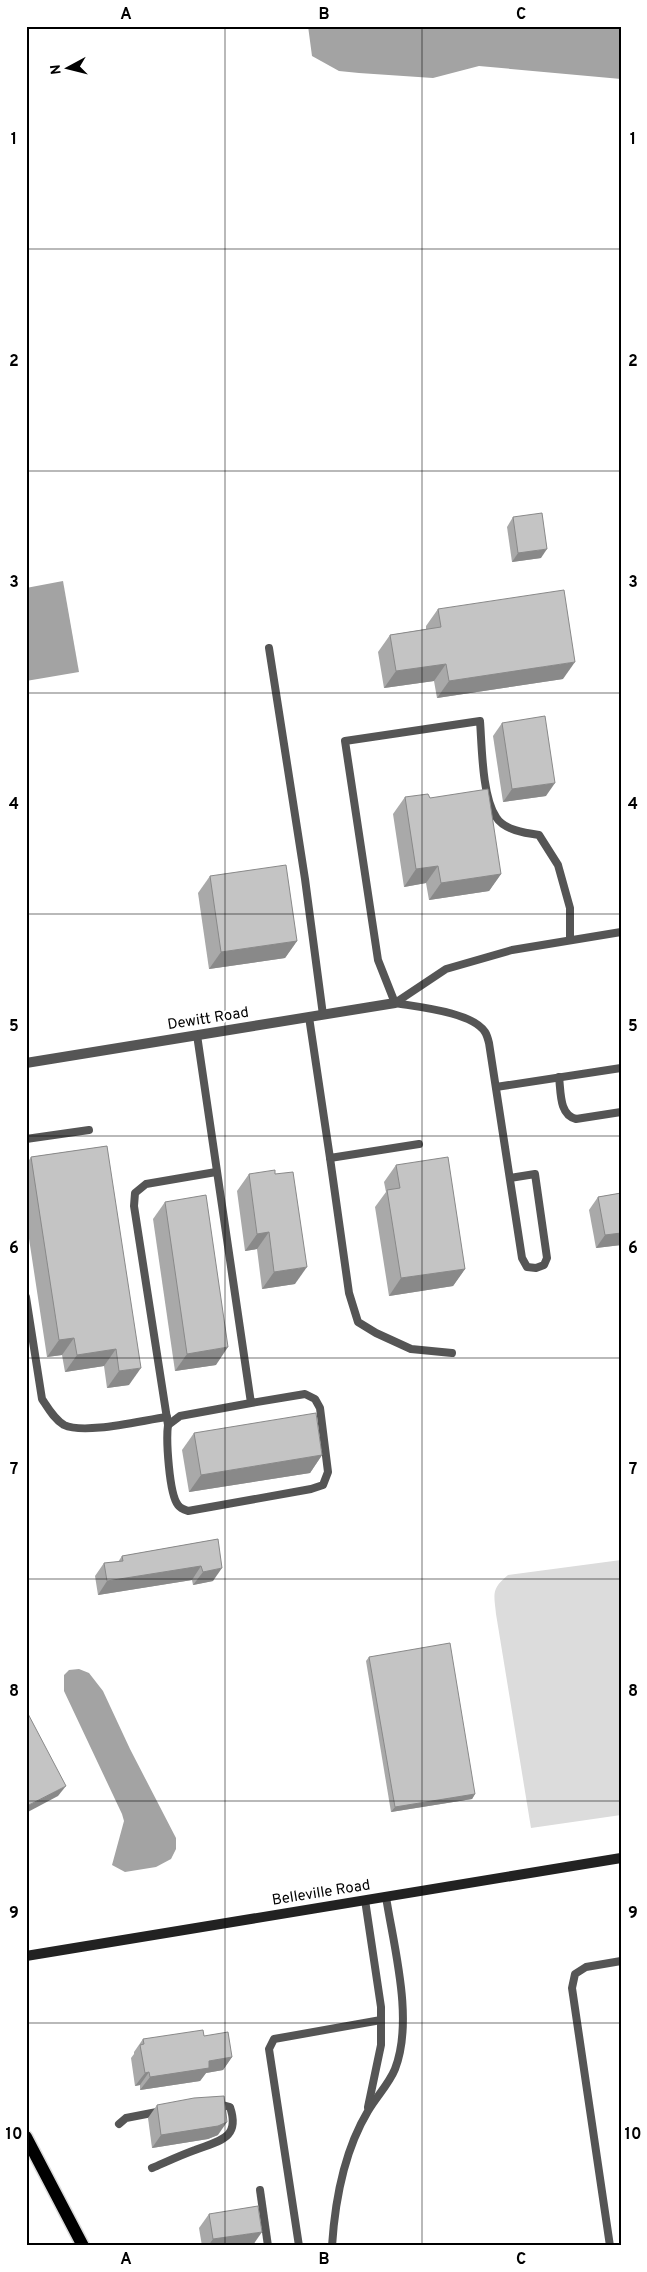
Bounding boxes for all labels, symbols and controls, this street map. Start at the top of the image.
text: A [120,5,132,25]
text: B [318,5,330,25]
text: C [516,5,526,25]
north arrow [42,42,92,92]
text: N [48,63,66,75]
text: 1 [11,130,17,150]
text: 1 [630,130,636,150]
text: 2 [9,352,19,372]
text: 2 [628,352,638,372]
text: 3 [9,573,19,593]
text: 3 [628,573,638,593]
text: 4 [9,795,19,815]
text: 4 [628,795,638,815]
street label: Dewitt Road [166,1004,250,1035]
text: 5 [9,1017,19,1037]
text: 5 [628,1017,638,1037]
text: 6 [9,1239,19,1259]
text: 6 [628,1239,638,1259]
text: 7 [10,1460,18,1480]
text: 7 [629,1460,637,1480]
text: 8 [9,1682,19,1702]
text: 8 [628,1682,638,1702]
street label: Belleville Road [271,1876,372,1911]
text: 9 [9,1904,19,1924]
text: 9 [628,1904,638,1924]
text: 10 [6,2125,22,2145]
text: 10 [625,2125,641,2145]
text: A [120,2250,132,2270]
text: B [318,2250,330,2270]
text: C [516,2250,526,2270]

